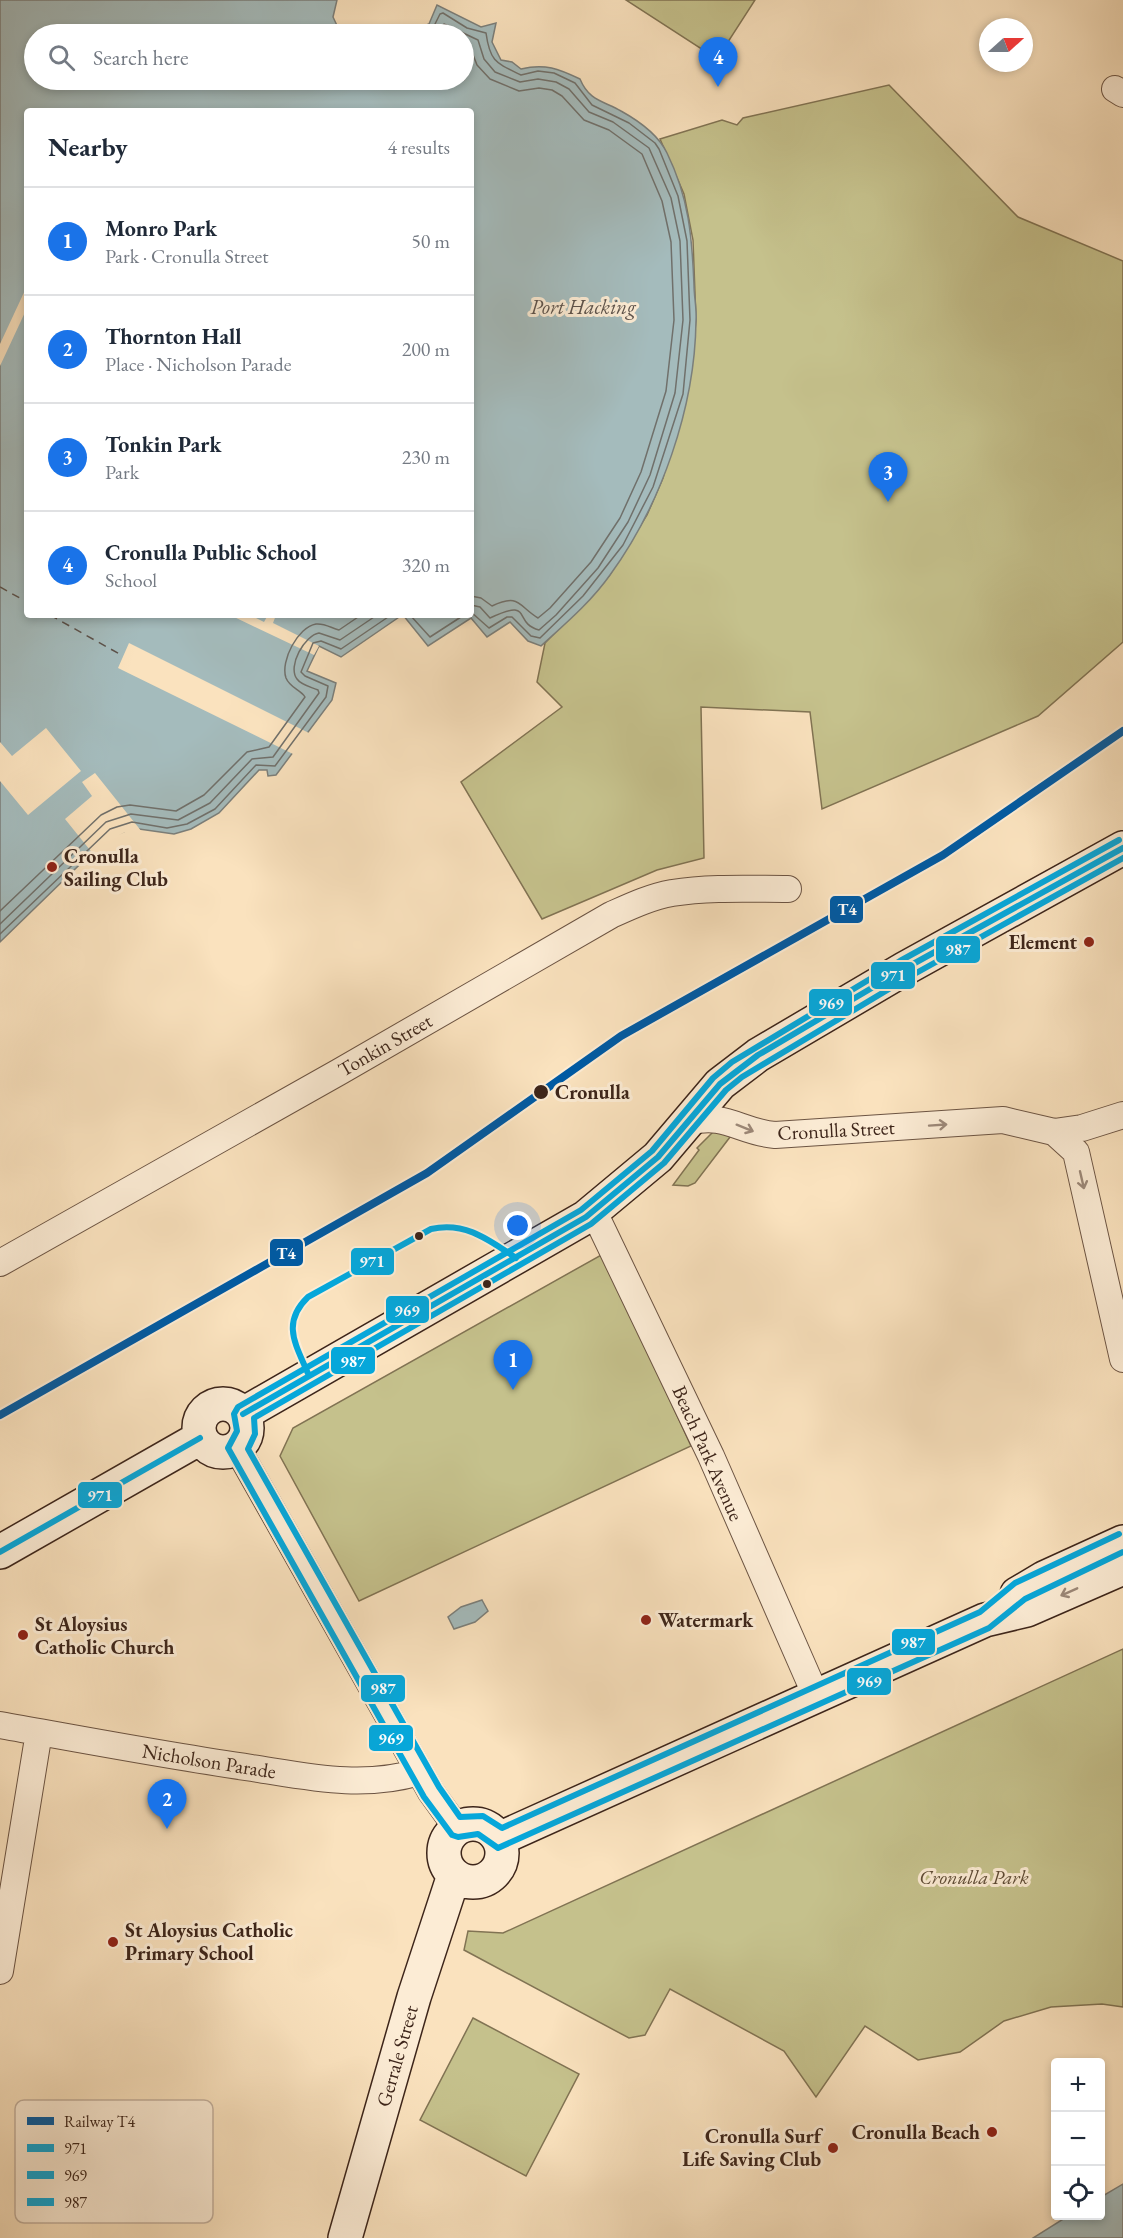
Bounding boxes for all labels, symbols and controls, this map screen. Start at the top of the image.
north arrow [979,18,1033,72]
search box [24,24,474,90]
pin: 4 [698,38,738,87]
icon: search [45,41,78,74]
text: Search here [93,43,188,72]
text: Nearby [48,130,128,164]
text: 4 results [387,134,450,160]
text: Monro Park [105,214,217,243]
text: 1 [62,228,73,254]
text: 50 m [411,228,450,254]
text: Park · Cronulla Street [105,243,268,269]
water label: Port Hacking [530,293,637,320]
text: Thornton Hall [105,322,242,351]
text: 2 [62,336,73,362]
text: 200 m [402,336,450,362]
text: Place · Nicholson Parade [105,351,291,377]
text: Tonkin Park [105,430,221,459]
text: 3 [62,444,73,470]
text: 230 m [402,444,450,470]
pin: 3 [868,452,908,502]
text: Park [105,459,139,485]
text: Cronulla Public School [105,538,317,567]
text: 4 [62,552,73,578]
text: 320 m [402,552,450,578]
text: School [105,567,157,593]
place label: Cronulla Sailing Club [64,843,168,892]
marker: Cronulla Sailing Club [45,860,59,874]
line badge: T4 [829,895,864,924]
text: T4 [837,899,857,920]
place label: Element [1009,929,1077,955]
line badge: 987 [935,935,981,964]
marker: Element [1082,935,1096,949]
text: 987 [945,939,971,960]
line badge: 971 [870,961,916,990]
text: 971 [880,965,906,986]
line badge: 969 [808,988,853,1017]
text: 969 [818,993,844,1014]
street label: Tonkin Street [333,1007,437,1082]
place label: Cronulla [555,1079,630,1105]
marker: Cronulla [532,1083,550,1101]
street label: Cronulla Street [777,1114,896,1146]
one-way arrow [928,1119,948,1130]
one-way arrow [735,1123,753,1134]
one-way arrow [1077,1170,1088,1189]
your location [503,1211,532,1240]
unlabelled marker [413,1230,425,1242]
line badge: T4 [269,1238,304,1267]
text: T4 [276,1243,296,1264]
line badge: 971 [350,1247,395,1276]
text: 971 [359,1251,385,1272]
unlabelled marker [481,1278,493,1290]
line badge: 969 [385,1295,430,1324]
text: 969 [394,1300,420,1321]
pin: 1 [494,1340,532,1390]
line badge: 987 [330,1346,376,1375]
text: 987 [340,1351,366,1372]
street label: Beach Park Avenue [667,1381,750,1525]
line badge: 971 [77,1481,123,1509]
text: 971 [87,1485,113,1506]
one-way arrow [1061,1587,1079,1598]
place label: Watermark [658,1607,754,1633]
place label: St Aloysius Catholic Church [35,1611,174,1660]
marker: Watermark [639,1613,653,1627]
marker: St Aloysius Catholic Church [16,1628,30,1642]
line badge: 987 [891,1628,936,1656]
text: 987 [900,1632,926,1653]
line badge: 969 [846,1667,892,1696]
text: 969 [856,1671,882,1692]
line badge: 987 [360,1674,406,1703]
text: 987 [370,1678,396,1699]
line badge: 969 [368,1724,414,1752]
text: 969 [378,1728,404,1749]
street label: Nicholson Parade [140,1738,278,1784]
pin: 2 [148,1780,186,1829]
park label: Cronulla Park [919,1864,1029,1890]
place label: St Aloysius Catholic Primary School [125,1917,293,1966]
marker: St Aloysius Catholic Primary School [106,1935,120,1949]
street label: Gerrale Street [370,2002,424,2110]
map controls [1051,2058,1105,2220]
button: + [1051,2058,1105,2112]
legend [15,2100,213,2223]
text: Railway T4 [64,2111,135,2132]
button: − [1051,2112,1105,2166]
place label: Cronulla Beach [852,2119,980,2145]
place label: Cronulla Surf Life Saving Club [682,2123,824,2172]
marker: Cronulla Beach [985,2125,999,2139]
text: 971 [64,2138,87,2159]
marker: Cronulla Surf Life Saving Club [826,2141,840,2155]
text: 969 [64,2165,87,2186]
button: locate [1051,2166,1105,2220]
text: 987 [64,2192,87,2213]

